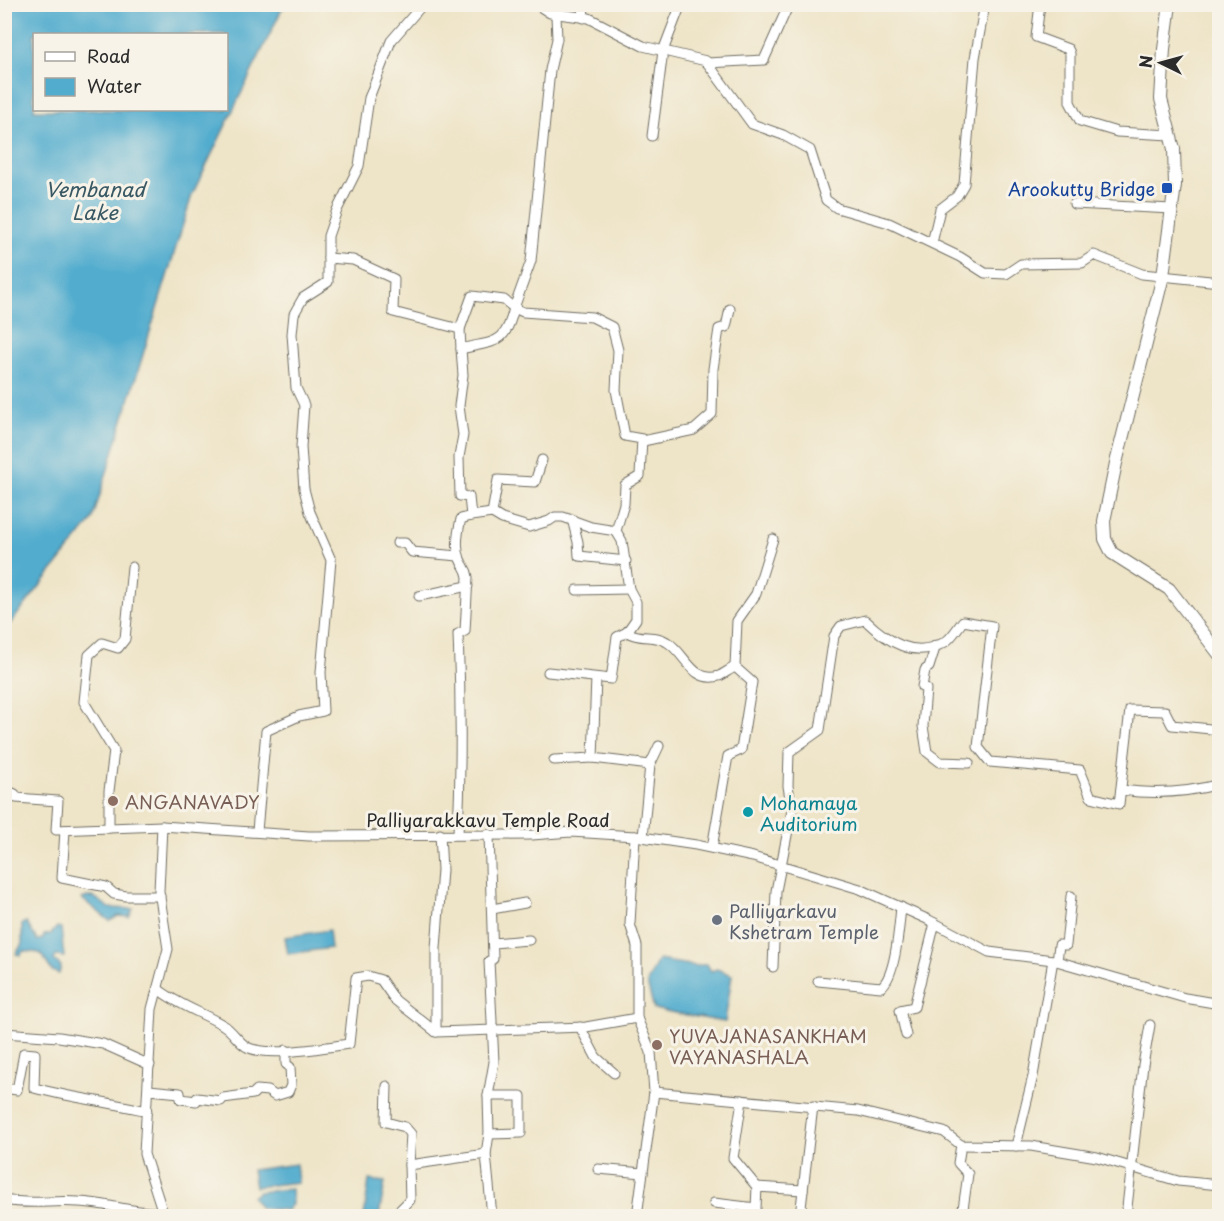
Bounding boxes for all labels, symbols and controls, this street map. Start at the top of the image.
legend [33,33,228,111]
north arrow [1131,33,1191,93]
text: Road [87,42,131,69]
text: N [1133,54,1158,69]
text: Water [87,72,142,99]
water label: Vembanad Lake [45,174,148,227]
place label: Arookutty Bridge [1008,175,1155,202]
marker: Arookutty Bridge [1160,181,1174,195]
place label: ANGANAVADY [125,788,260,815]
place label: Mohamaya Auditorium [760,789,858,837]
marker: ANGANAVADY [106,794,120,808]
marker: Mohamaya Auditorium [741,805,755,819]
street label: Palliyarakkavu Temple Road [366,806,610,833]
place label: Palliyarkavu Kshetram Temple [729,897,879,945]
marker: Palliyarkavu Kshetram Temple [710,913,724,927]
place label: YUVAJANASANKHAM VAYANASHALA [669,1022,867,1070]
marker: YUVAJANASANKHAM VAYANASHALA [650,1038,664,1052]

